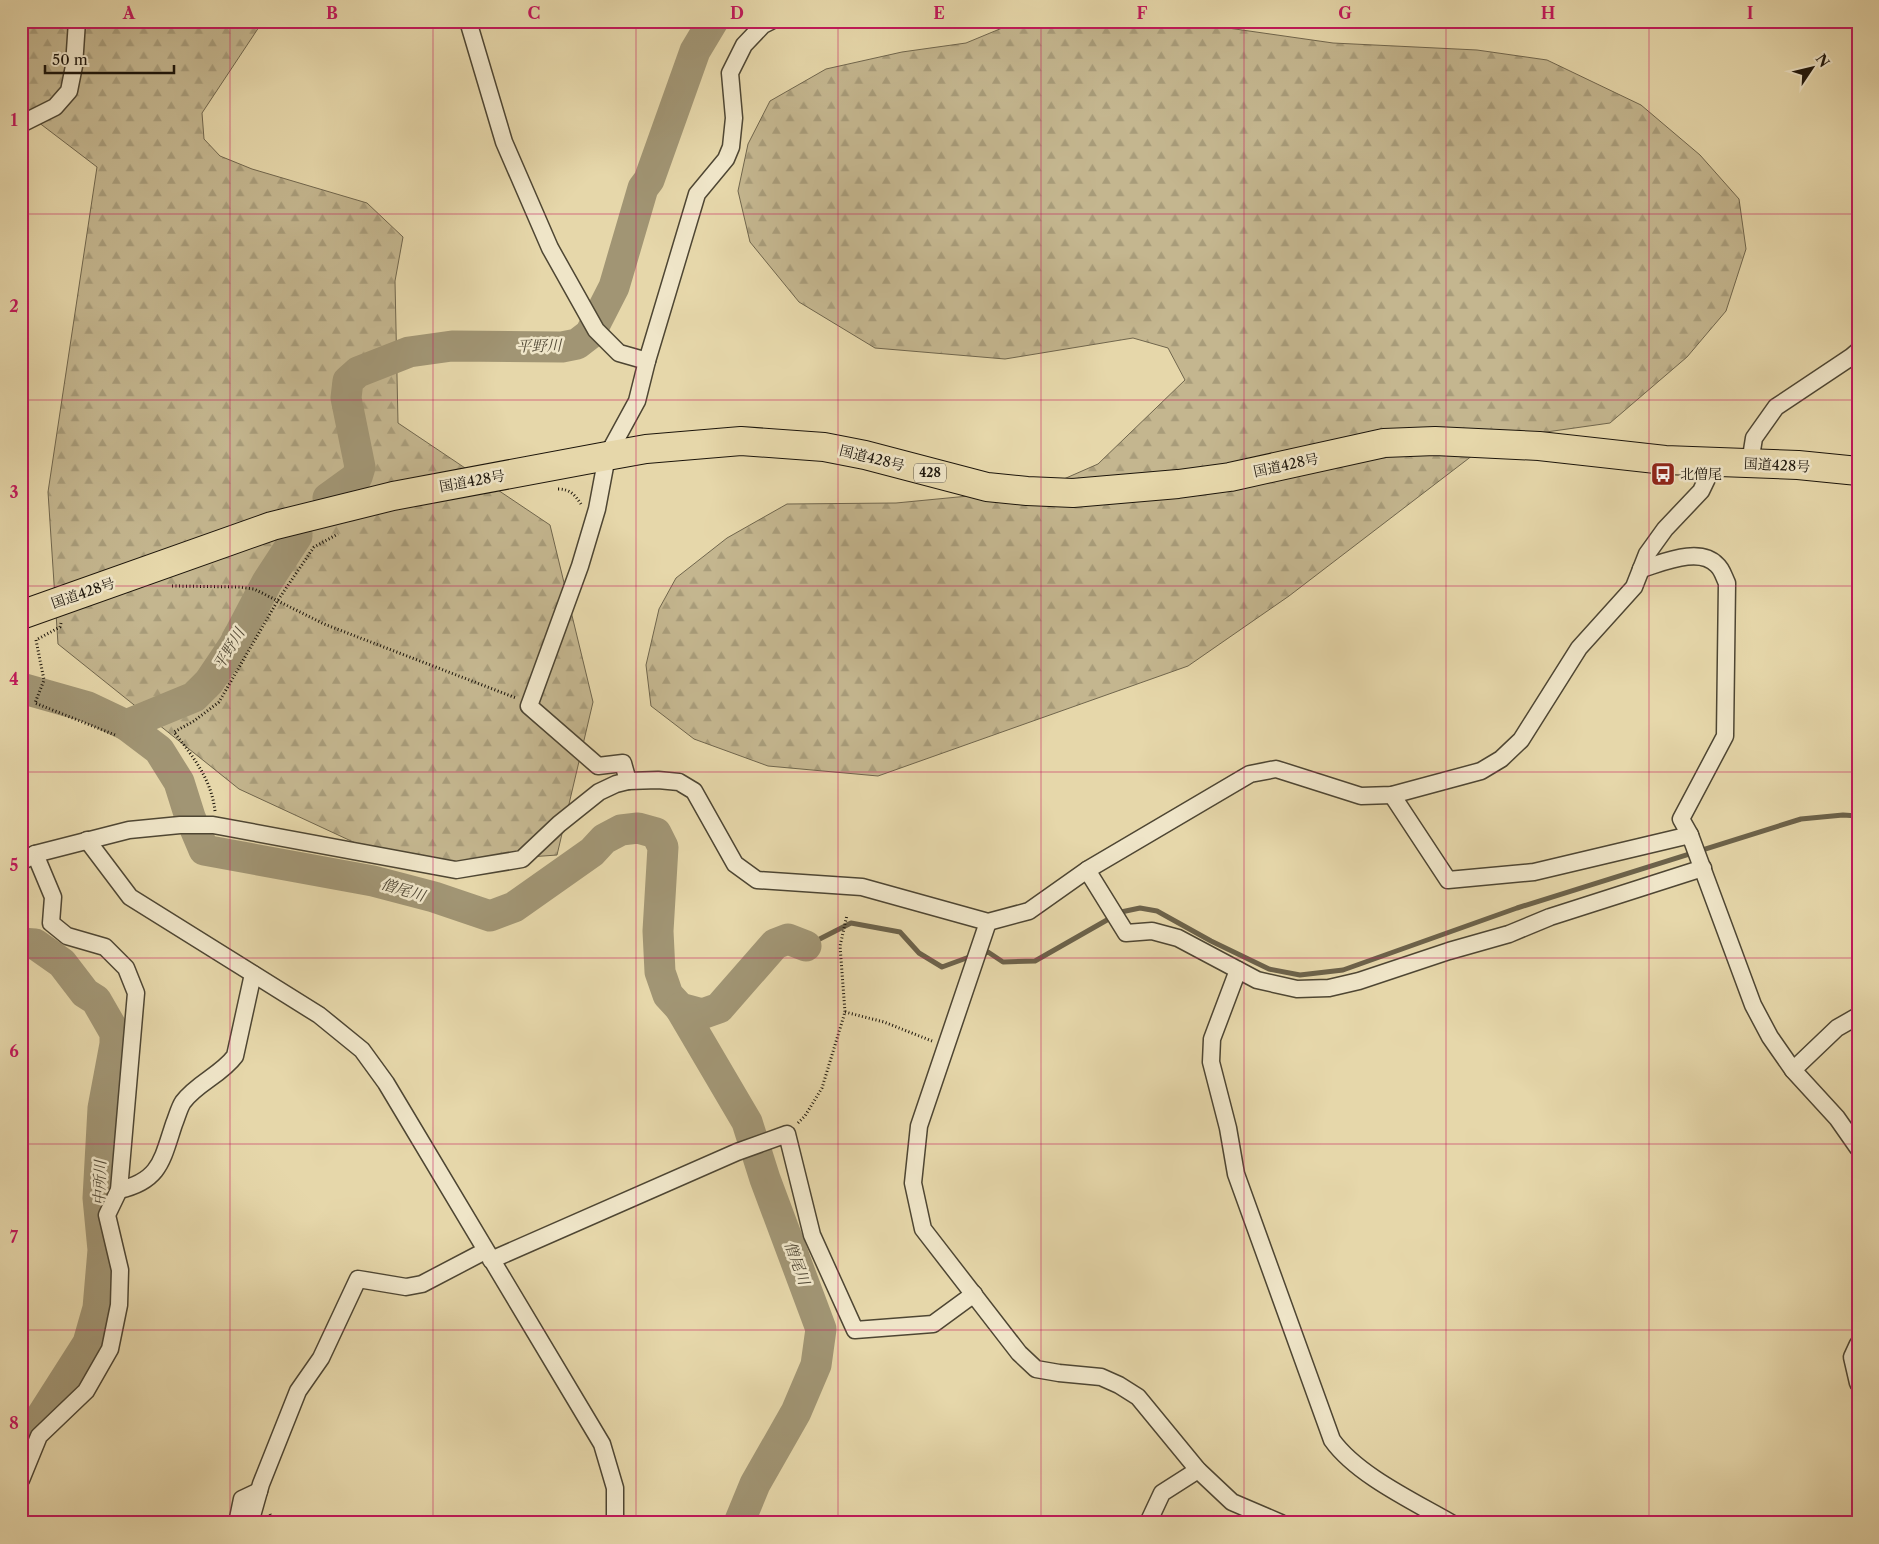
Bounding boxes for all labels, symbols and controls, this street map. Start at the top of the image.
text: A [122,3,136,23]
text: B [326,3,338,23]
text: C [528,3,540,23]
text: D [730,3,744,23]
text: E [933,3,945,23]
text: F [1137,3,1148,23]
text: G [1338,3,1352,23]
text: H [1541,3,1555,23]
text: I [1747,3,1754,23]
scale bar [45,42,174,74]
north arrow [1786,42,1836,92]
text: 50 m [52,50,88,69]
text: N [1812,50,1834,71]
text: 1 [10,110,18,130]
text: 2 [9,296,19,316]
water label: 平野川 [516,336,564,355]
street label: 国道428号 [838,441,906,475]
street label: 国道428号 [1252,449,1320,481]
street label: 国道428号 [1743,454,1811,476]
bus stop icon: 北僧尾 [1650,461,1676,487]
road number: 428 [914,463,946,482]
place label: 北僧尾 [1680,465,1722,483]
street label: 国道428号 [438,466,506,496]
text: 3 [9,482,19,502]
street label: 国道428号 [49,574,117,612]
water label: 平野川 [209,623,249,673]
text: 4 [9,669,19,689]
text: 5 [10,855,19,875]
water label: 僧尾川 [379,874,429,906]
text: 6 [9,1041,19,1061]
water label: 中所川 [90,1158,109,1206]
text: 7 [10,1227,19,1247]
water label: 僧尾川 [781,1238,815,1289]
text: 8 [9,1413,19,1433]

